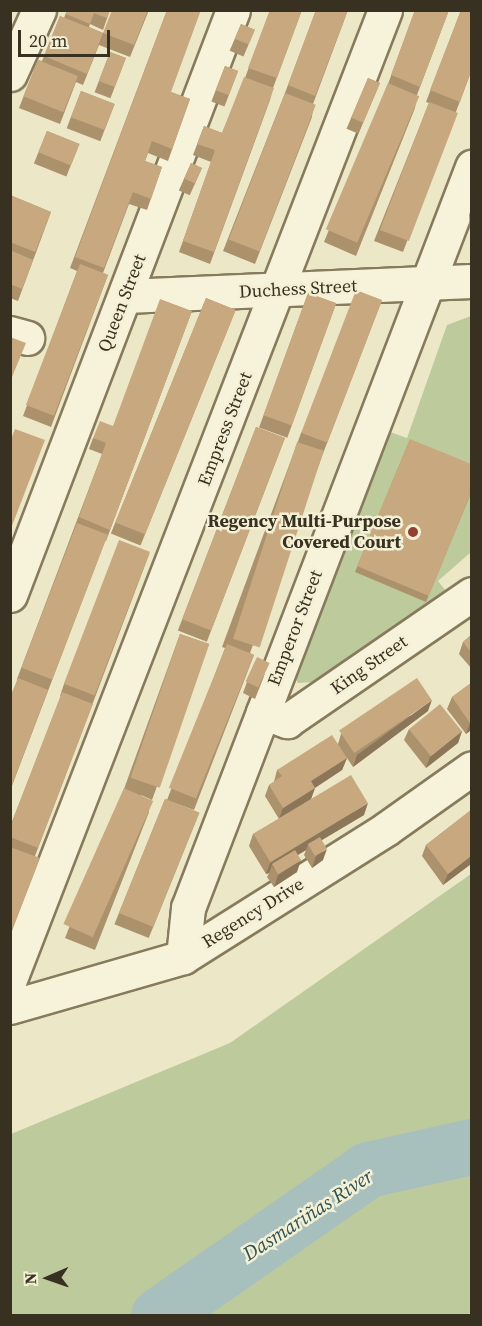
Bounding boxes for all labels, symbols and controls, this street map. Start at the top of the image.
scale bar [21,18,112,56]
text: 20 m [29,28,67,53]
street label: Queen Street [93,251,151,355]
street label: Duchess Street [239,275,357,303]
street label: Empress Street [193,369,257,489]
place label: Regency Multi-Purpose Covered Court [207,511,401,554]
marker: Regency Multi-Purpose Covered Court [406,525,420,539]
street label: Emperor Street [263,567,327,689]
street label: King Street [327,631,411,699]
street label: Regency Drive [198,873,308,953]
water label: Dasmariñas River [238,1164,378,1266]
north arrow [18,1248,78,1308]
text: N [19,1272,41,1285]

